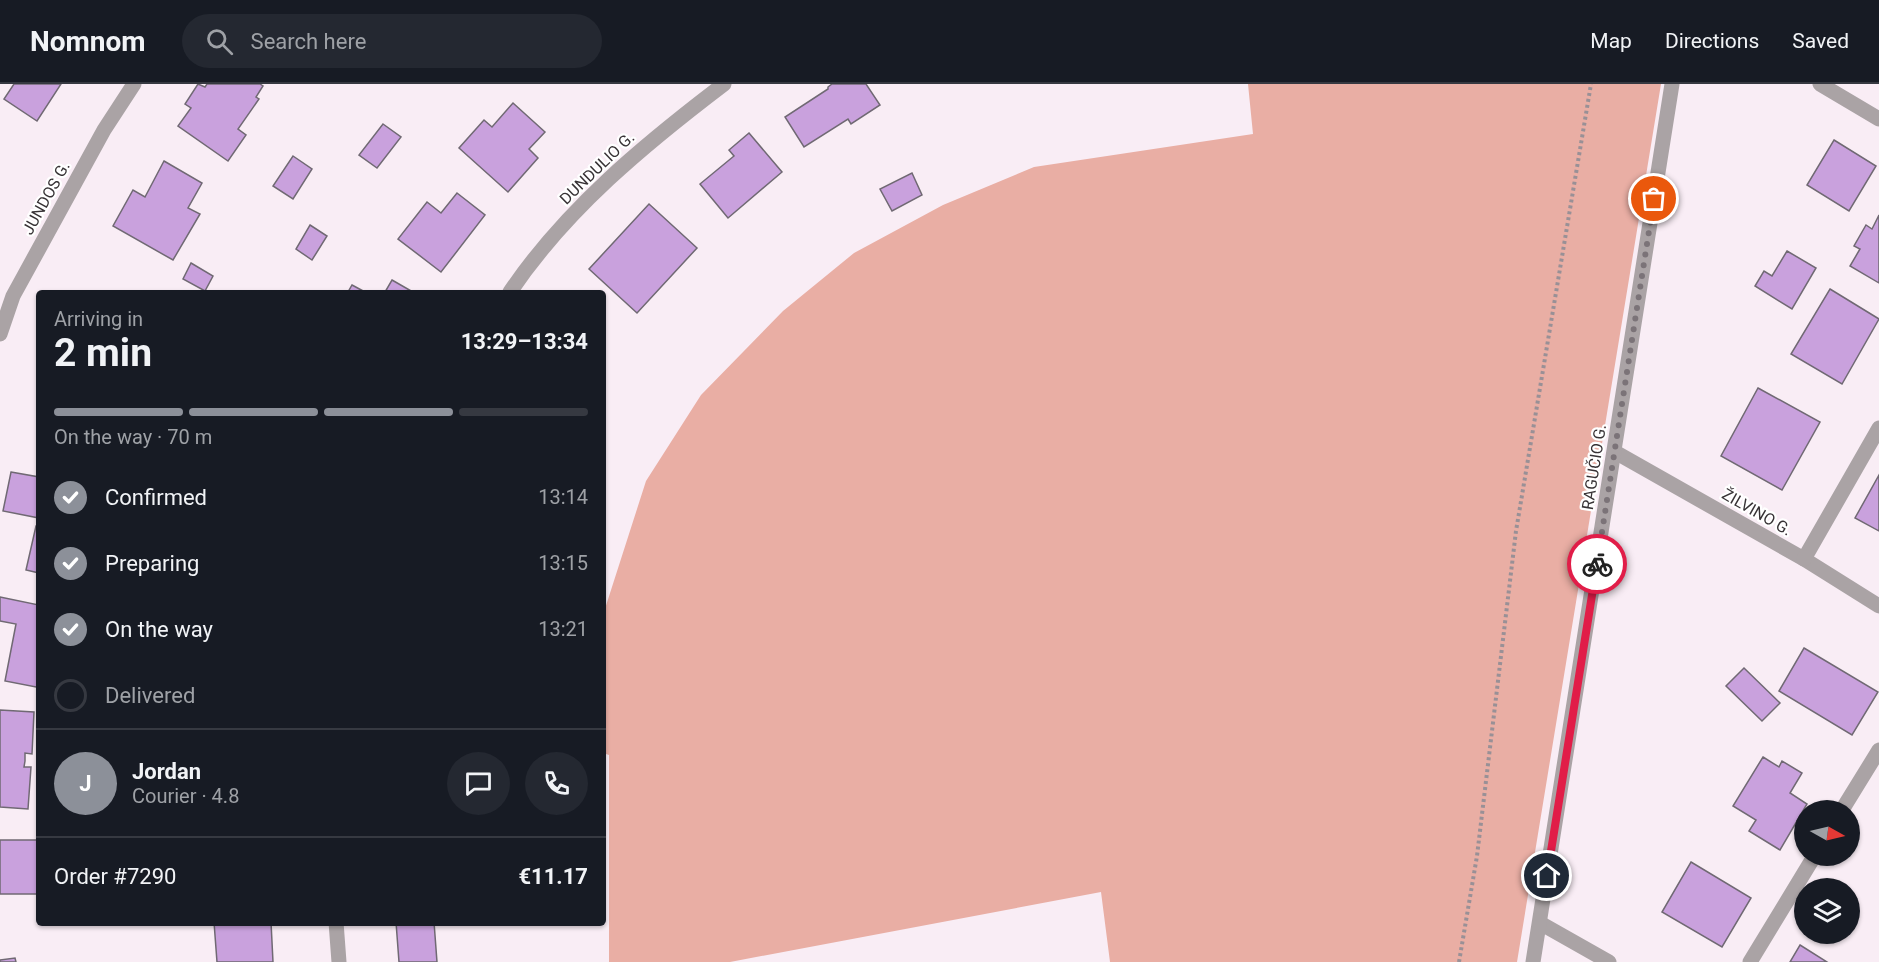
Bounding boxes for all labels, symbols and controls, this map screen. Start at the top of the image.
search box [182,14,602,68]
text: Nomnom [30,25,146,58]
icon: search [203,25,236,58]
text: Search here [251,29,366,54]
text: Map [1590,29,1632,53]
text: Directions [1665,29,1759,53]
text: Saved [1792,29,1849,53]
street label: DUNDULIO G. [556,128,638,208]
street label: JUNDOS G. [18,158,74,238]
pin [1628,173,1679,224]
icon: bag [1637,182,1670,215]
text: Arriving in [54,307,143,331]
text: 13:29–13:34 [461,329,588,354]
text: 2 min [54,330,152,376]
street label: RAGUČIO G. [1577,423,1610,511]
text: On the way · 70 m [54,425,212,449]
icon: check [54,481,87,514]
street label: ŽILVINO G. [1719,484,1795,540]
text: Confirmed [105,485,207,510]
text: 13:14 [538,485,588,509]
courier [1567,534,1627,594]
icon: check [54,547,87,580]
icon: bike [1581,548,1614,581]
text: Preparing [105,551,199,576]
text: 13:15 [538,551,588,575]
icon: check [54,613,87,646]
text: On the way [105,617,213,642]
text: 13:21 [538,617,588,641]
text: Delivered [105,683,195,708]
button: chat [447,752,510,815]
button: phone [525,752,588,815]
text: Jordan [132,759,201,784]
text: J [79,771,92,796]
text: Courier · 4.8 [132,784,239,808]
north arrow [1794,800,1860,866]
map controls [1794,800,1860,944]
pin [1521,850,1572,901]
icon: home [1530,859,1563,892]
text: Order #7290 [54,864,176,889]
text: €11.17 [519,864,588,889]
button: layers [1794,878,1860,944]

